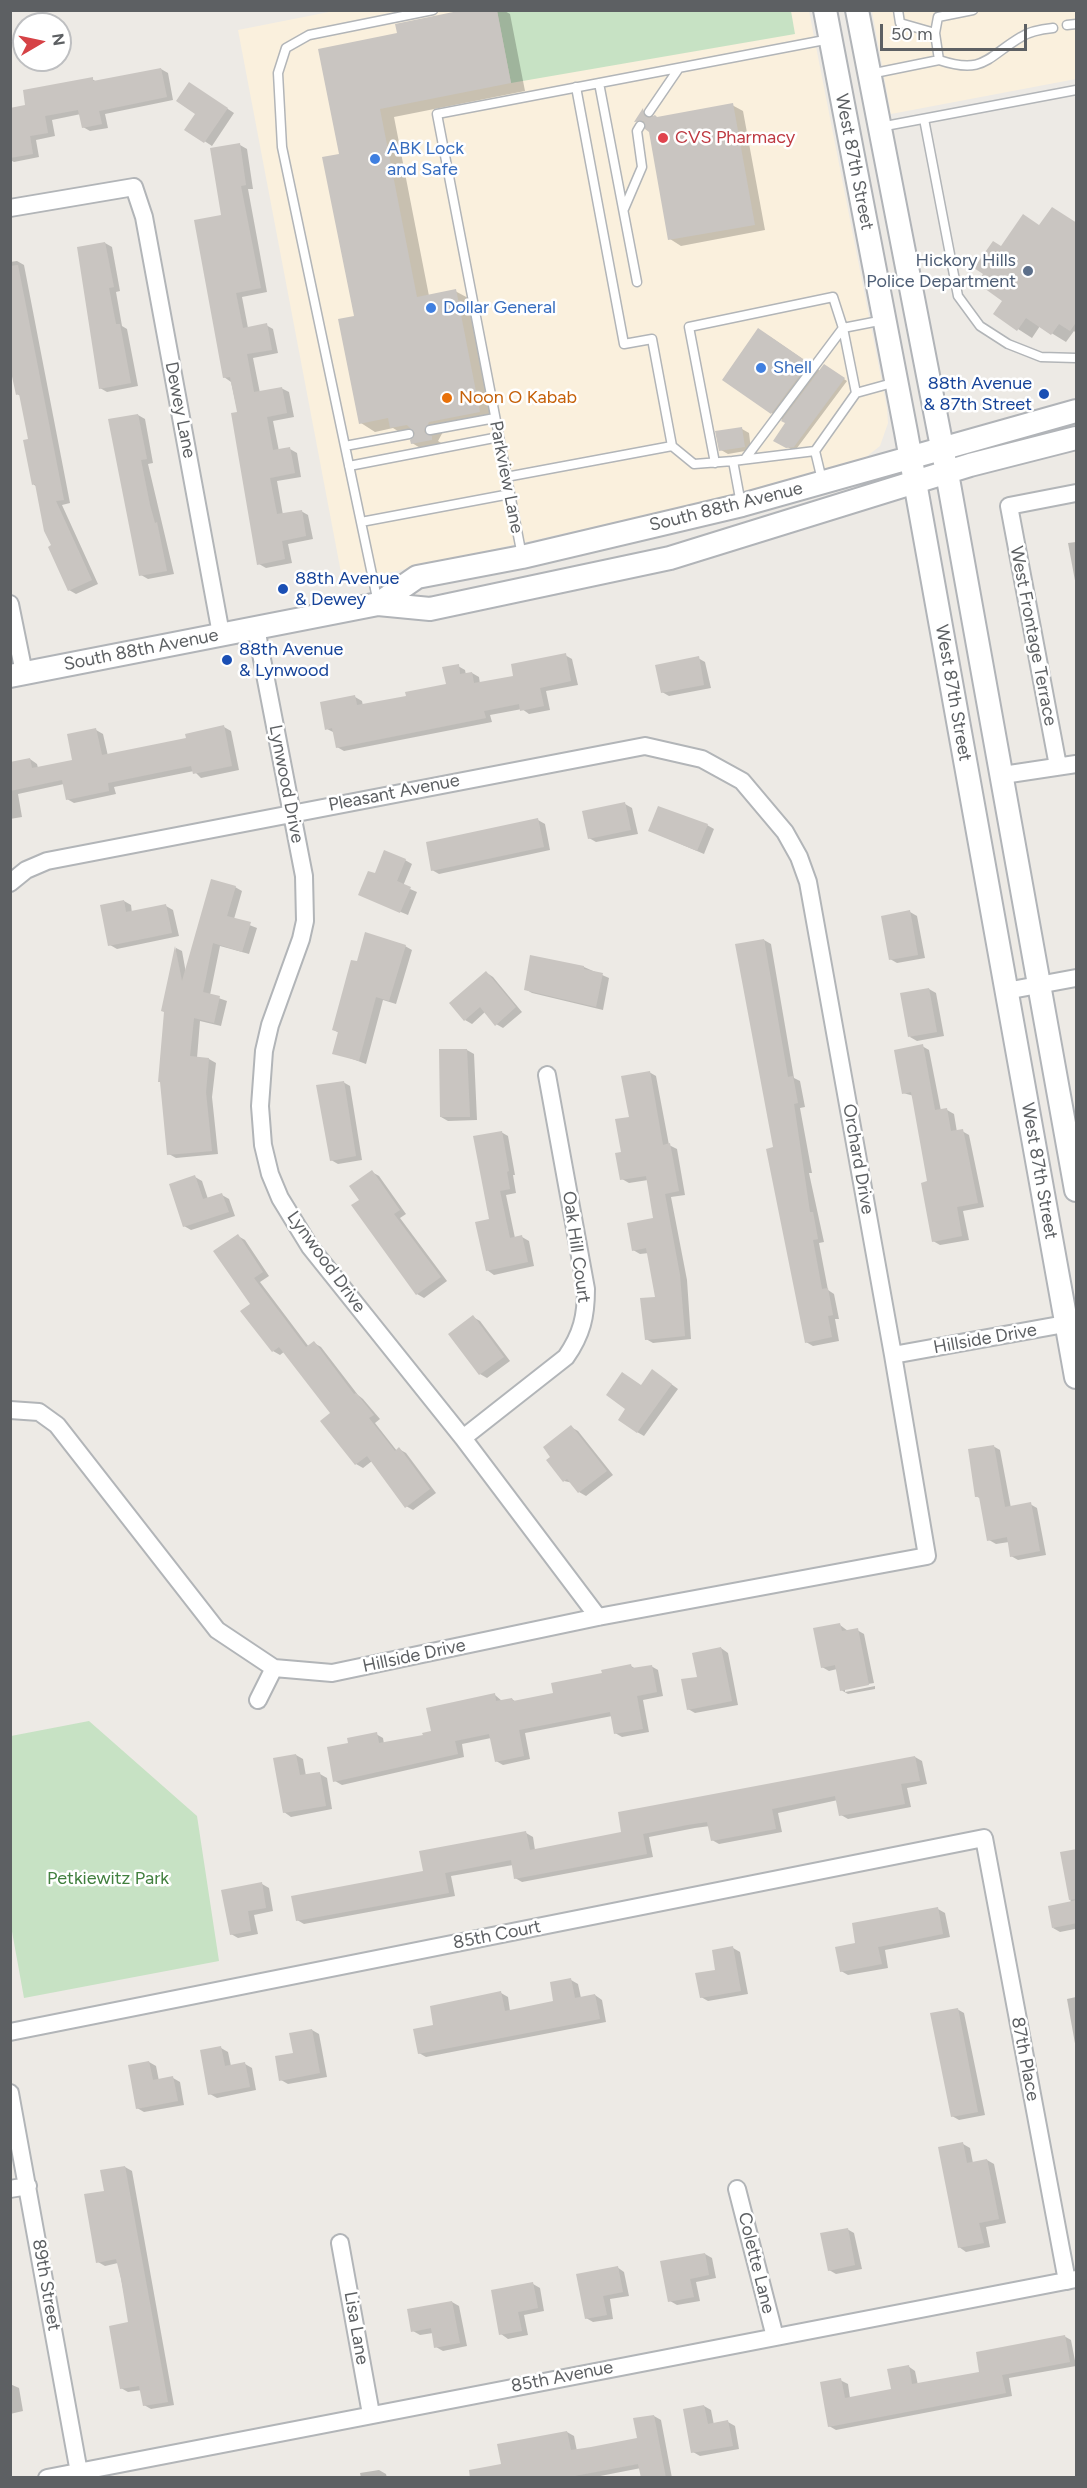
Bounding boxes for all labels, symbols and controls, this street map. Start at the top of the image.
north arrow [12,12,72,72]
scale bar [883,12,1030,50]
text: 50 m [891,23,933,45]
text: N [48,32,69,47]
street label: West 87th Street [830,92,878,232]
place label: CVS Pharmacy [675,127,795,149]
marker: CVS Pharmacy [656,131,670,145]
place label: ABK Lock and Safe [387,138,464,180]
marker: ABK Lock and Safe [368,152,382,166]
place label: Hickory Hills Police Department [866,250,1016,292]
marker: Hickory Hills Police Department [1021,264,1035,278]
place label: Dollar General [443,297,556,319]
marker: Dollar General [424,301,438,315]
place label: Shell [773,357,812,379]
street label: Dewey Lane [160,360,200,460]
marker: Shell [754,361,768,375]
place label: 88th Avenue & 87th Street [924,373,1032,416]
place label: Noon O Kabab [459,387,577,409]
marker: 88th Avenue & 87th Street [1037,387,1051,401]
marker: Noon O Kabab [440,391,454,405]
street label: Parkview Lane [484,419,528,535]
street label: South 88th Avenue [647,478,805,536]
street label: West Frontage Terrace [1005,544,1061,728]
place label: 88th Avenue & Dewey [295,568,399,610]
marker: 88th Avenue & Dewey [276,582,290,596]
street label: West 87th Street [930,623,976,763]
street label: South 88th Avenue [62,624,220,676]
place label: 88th Avenue & Lynwood [239,639,343,682]
marker: 88th Avenue & Lynwood [220,653,234,667]
street label: Lynwood Drive [264,723,308,845]
street label: Pleasant Avenue [327,770,461,816]
street label: West 87th Street [1016,1101,1062,1241]
street label: Orchard Drive [838,1102,878,1216]
street label: Oak Hill Court [557,1190,595,1304]
street label: Lynwood Drive [282,1207,370,1317]
street label: Hillside Drive [932,1319,1038,1359]
street label: Hillside Drive [361,1635,467,1677]
park label: Petkiewitz Park [47,1868,169,1890]
street label: 85th Court [451,1916,543,1954]
street label: 87th Place [1006,2015,1044,2103]
street label: Colette Lane [733,2210,779,2316]
street label: 89th Street [27,2237,65,2333]
street label: Lisa Lane [339,2290,373,2366]
street label: 85th Avenue [509,2357,615,2397]

